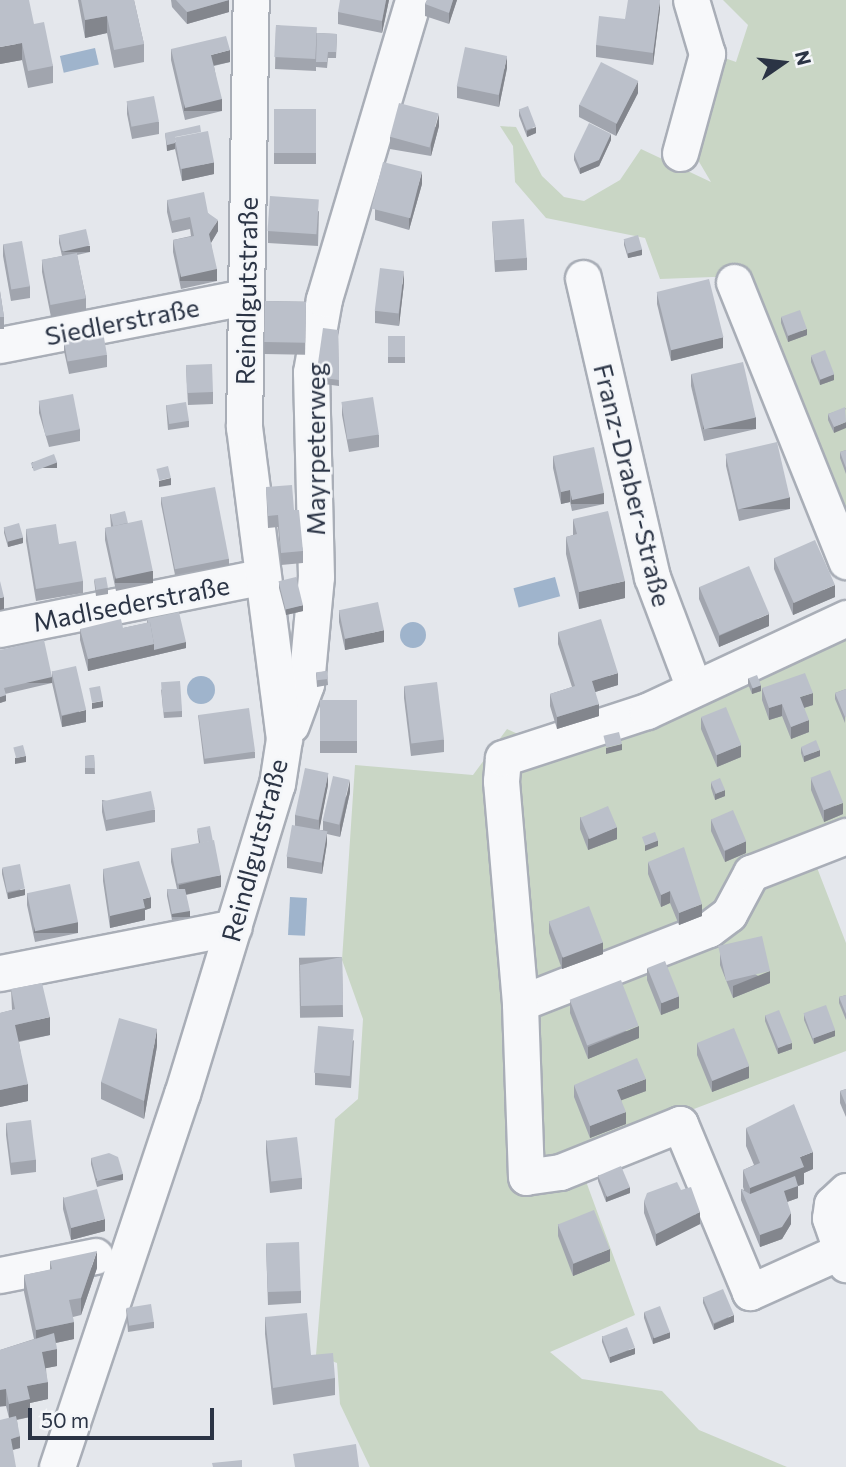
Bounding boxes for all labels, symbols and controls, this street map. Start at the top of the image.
north arrow [748,28,818,98]
text: N [791,48,817,67]
street label: Reindlgutstraße [229,197,263,385]
street label: Siedlerstraße [42,291,202,351]
street label: Franz-Draber-Straße [588,360,678,610]
street label: Mayrpeterweg [299,362,331,536]
street label: Madlsederstraße [30,569,232,637]
street label: Reindlgutstraße [215,755,293,945]
scale bar [32,1394,217,1438]
text: 50 m [41,1407,89,1432]

